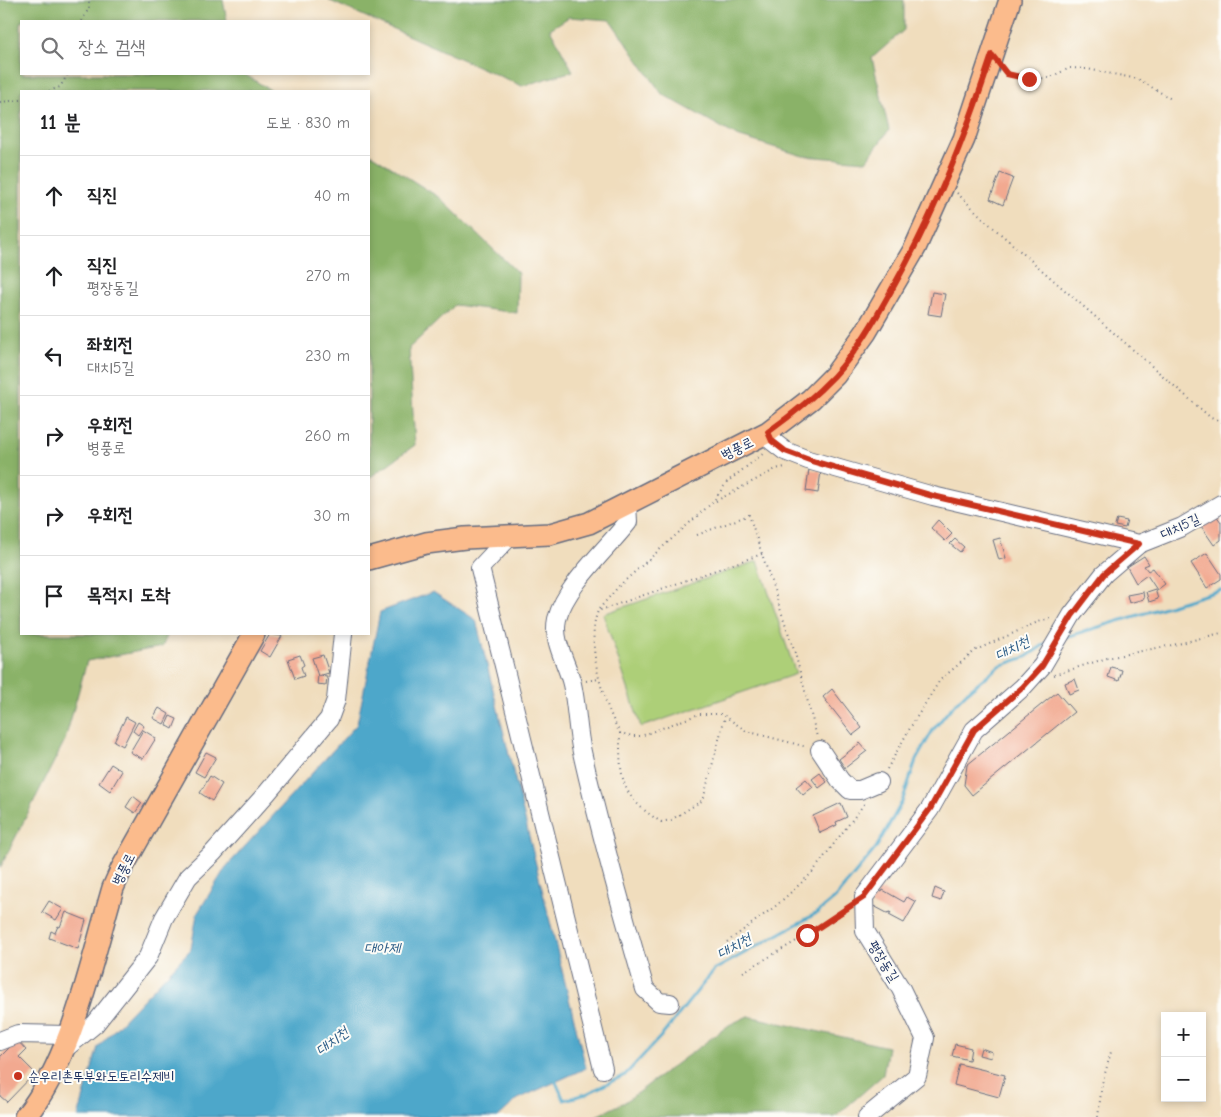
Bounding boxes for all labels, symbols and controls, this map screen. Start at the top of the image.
search box [20,20,370,75]
icon: search [38,34,66,62]
text: 장소 검색 [78,36,146,58]
route end [1018,68,1041,91]
text: 11 분 [40,110,81,134]
text: 도보 · 830 m [266,114,350,132]
icon: ahead [40,182,68,210]
text: 직진 [87,184,118,206]
text: 40 m [314,187,350,205]
text: 직진 [87,254,118,276]
icon: ahead [40,262,68,290]
text: 270 m [306,267,350,285]
text: 평장동길 [87,279,139,297]
text: 좌회전 [87,334,133,356]
icon: left [40,342,68,370]
text: 230 m [305,347,350,365]
text: 대치5길 [87,359,134,377]
text: 우회전 [87,414,133,436]
icon: right [40,422,68,450]
text: 260 m [305,427,350,445]
street label: 병풍로 [718,433,756,463]
text: 병풍로 [87,439,126,457]
icon: right [40,502,68,530]
text: 우회전 [87,504,133,526]
text: 30 m [314,507,350,525]
street label: 대치5길 [1158,510,1203,543]
icon: arrive [40,582,68,610]
text: 목적지 도착 [87,584,170,606]
water label: 대치천 [992,631,1034,664]
street label: 병풍로 [108,850,139,888]
route start [796,924,819,947]
water label: 대치천 [714,928,756,963]
street label: 평장동길 [864,938,903,985]
water label: 대아제 [364,939,402,957]
map controls [1161,1012,1206,1102]
button: + [1161,1012,1206,1057]
water label: 대치천 [312,1022,353,1059]
button: − [1161,1057,1206,1102]
place label: 순우리촌뚜부와도토리수제비 [28,1068,174,1085]
marker: 순우리촌뚜부와도토리수제비 [12,1070,24,1082]

